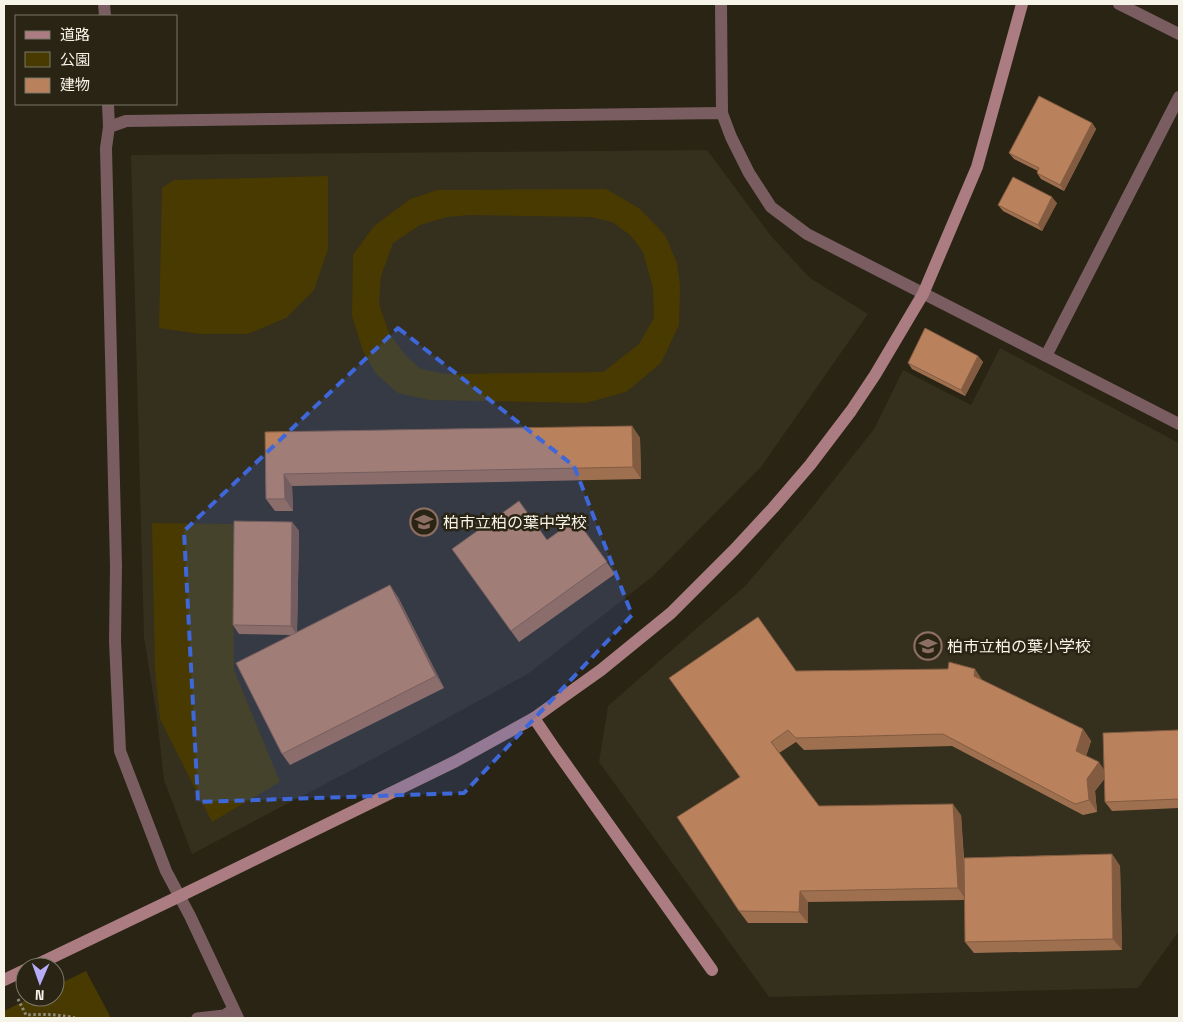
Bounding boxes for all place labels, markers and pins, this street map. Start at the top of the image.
school or university icon: 柏市立柏の葉中学校 [409,507,439,537]
place label: 柏市立柏の葉中学校 [443,512,587,533]
school or university icon: 柏市立柏の葉小学校 [913,631,943,661]
place label: 柏市立柏の葉小学校 [947,636,1091,657]

